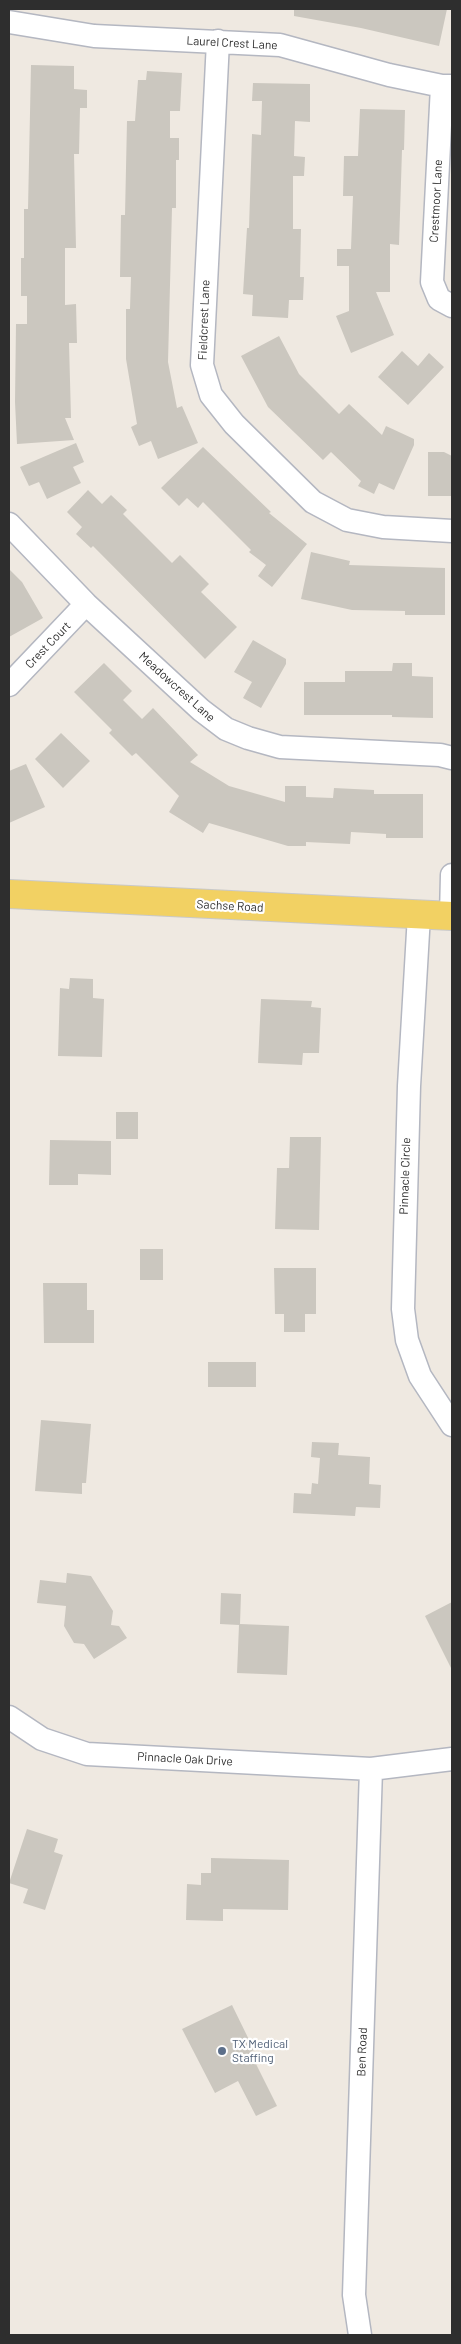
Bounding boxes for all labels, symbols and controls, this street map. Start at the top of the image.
street label: Laurel Crest Lane [186,33,278,53]
street label: Crestmoor Lane [427,159,445,243]
street label: Fieldcrest Lane [195,279,213,361]
street label: Crest Court [22,619,74,671]
street label: Meadowcrest Lane [136,649,218,725]
street label: Sachse Road [196,897,264,915]
street label: Pinnacle Circle [396,1137,414,1215]
street label: Pinnacle Oak Drive [137,1749,233,1769]
street label: Ben Road [354,2027,370,2077]
place label: TX Medical Staffing [232,2037,288,2065]
marker: TX Medical Staffing [216,2045,228,2057]

